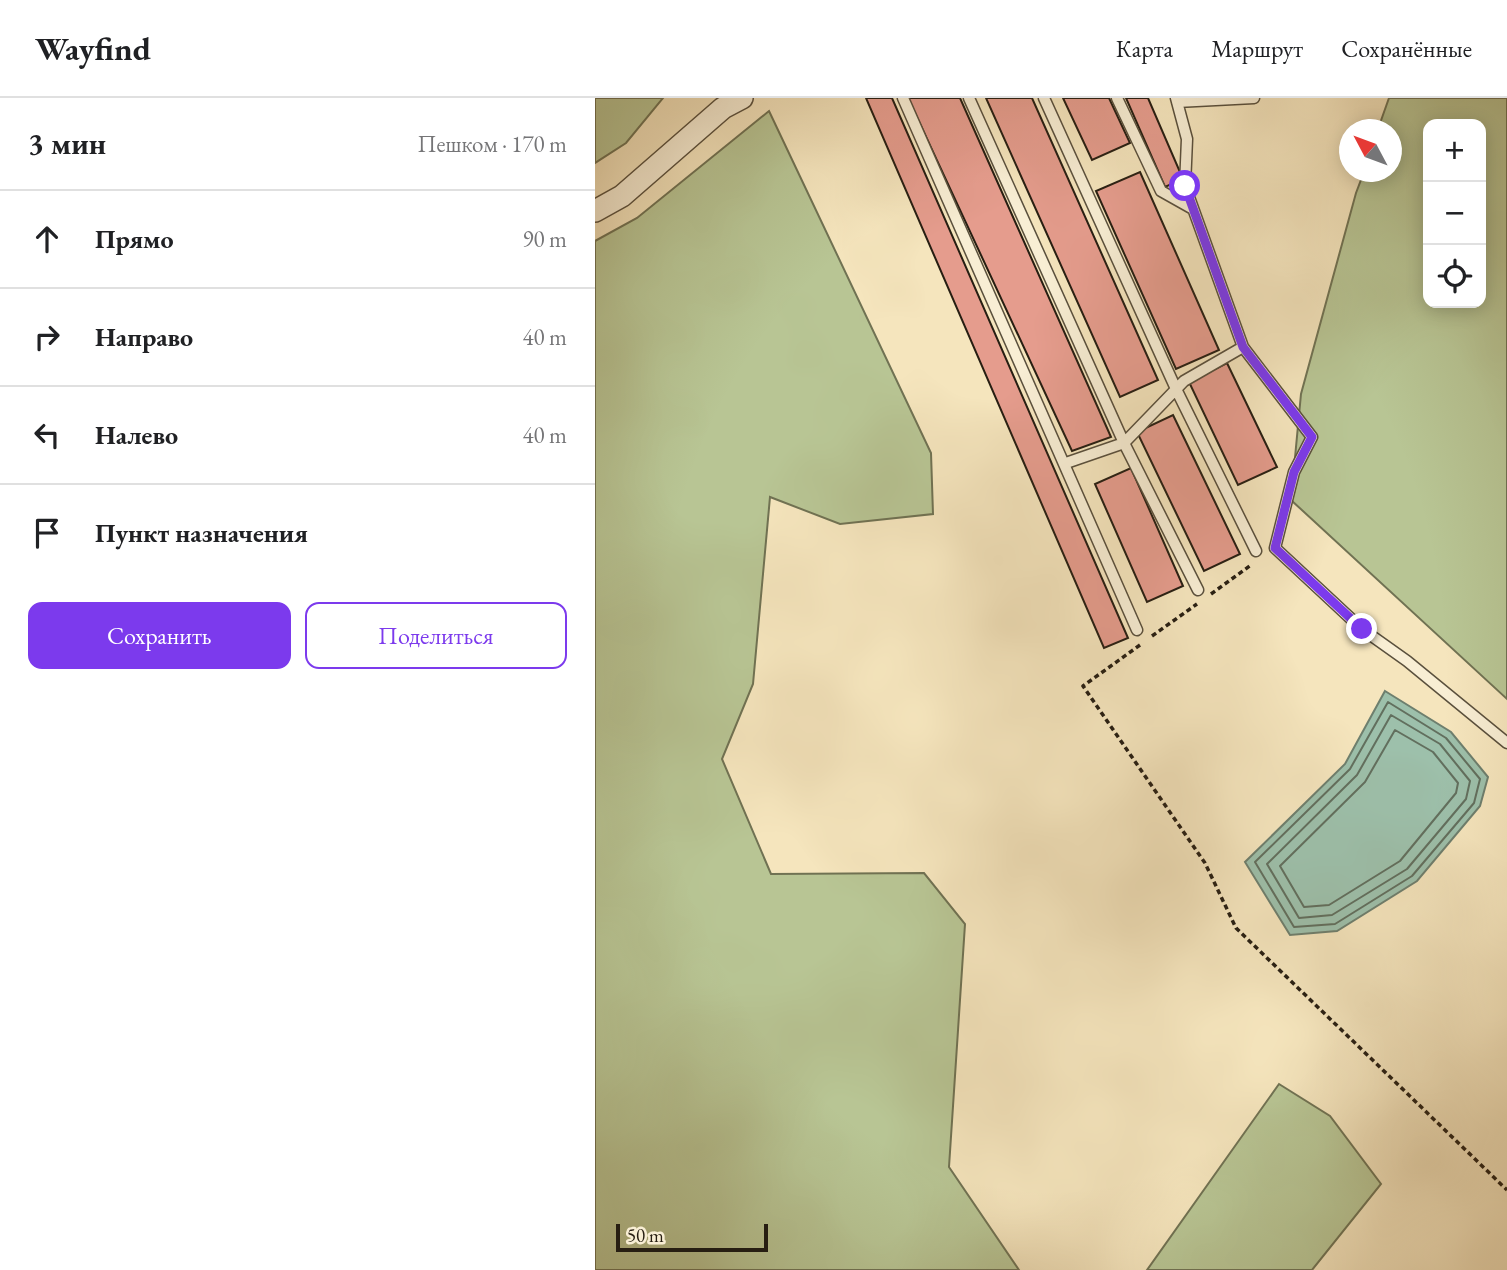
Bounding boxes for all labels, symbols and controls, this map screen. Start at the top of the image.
text: Wayfind [35,27,151,70]
text: Карта [1116,33,1173,64]
text: Маршрут [1211,33,1303,64]
text: Сохранённые [1341,33,1472,64]
north arrow [1339,119,1402,182]
map controls [1423,119,1486,308]
button: + [1423,119,1486,182]
text: 3 мин [28,124,106,163]
text: Пешком · 170 m [418,129,567,159]
route start [1169,170,1200,201]
button: − [1423,182,1486,245]
icon: ahead [28,220,66,258]
text: Прямо [95,222,174,256]
text: 90 m [522,224,567,254]
button: locate [1423,245,1486,308]
icon: right [28,318,66,356]
text: Направо [95,320,193,354]
text: 40 m [522,322,567,352]
icon: left [28,416,66,454]
text: Налево [95,418,178,452]
text: 40 m [522,420,567,450]
icon: arrive [28,514,66,552]
text: Пункт назначения [95,516,308,550]
button: Сохранить [28,602,291,669]
button: Поделиться [305,602,567,669]
route end [1346,613,1377,644]
scale bar [616,1221,768,1253]
text: 50 m [627,1223,664,1248]

